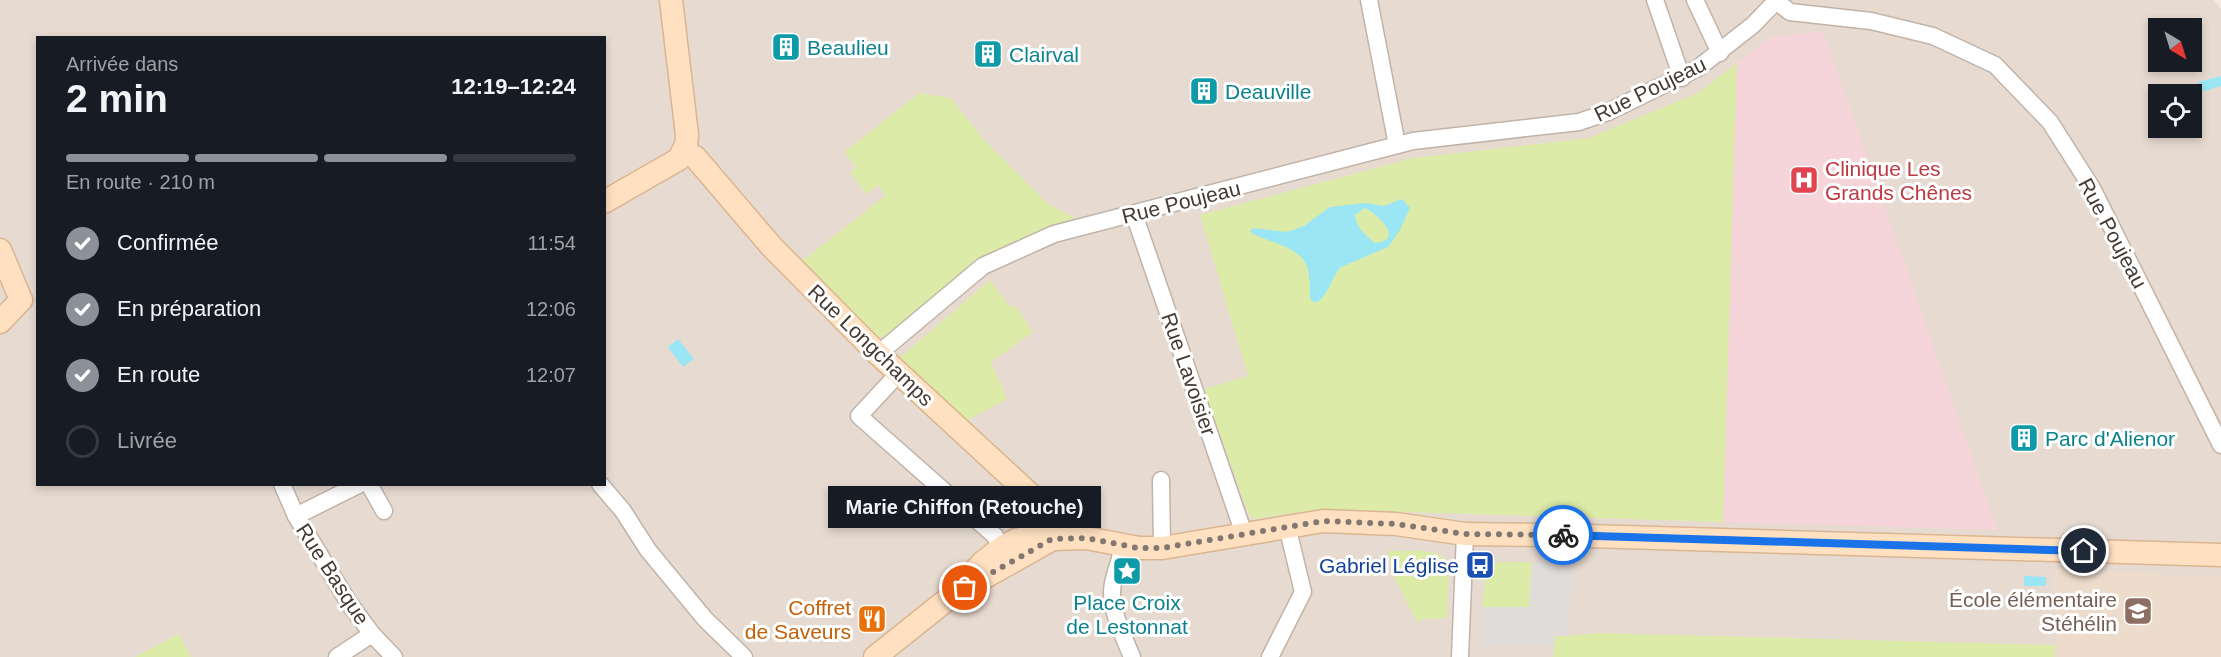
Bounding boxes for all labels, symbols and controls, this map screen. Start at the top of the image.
north arrow [2148,18,2202,72]
map controls [2148,18,2202,138]
building icon: Beaulieu [770,31,802,63]
place label: Beaulieu [807,36,889,59]
building icon: Clairval [972,38,1004,70]
place label: Clairval [1009,43,1079,66]
street label: Rue Poujeau [1590,52,1710,126]
text: Arrivée dans [66,53,178,75]
text: 12:19–12:24 [451,74,576,99]
building icon: Deauville [1188,75,1220,107]
text: 2 min [66,77,168,120]
place label: Deauville [1225,80,1311,103]
button: locate [2148,84,2202,138]
place label: Clinique Les Grands Chênes [1825,157,1972,204]
hospital icon: Clinique Les Grands Chênes [1788,164,1820,196]
text: En route · 210 m [66,171,215,193]
street label: Rue Poujeau [2074,174,2152,292]
street label: Rue Poujeau [1119,176,1243,228]
icon: check [66,227,99,260]
text: Confirmée [117,230,218,255]
text: 11:54 [527,232,576,254]
street label: Rue Longchamps [804,280,938,410]
icon: check [66,293,99,326]
text: En préparation [117,296,261,321]
text: 12:06 [526,298,576,320]
street label: Rue Lavoisier [1157,310,1221,438]
icon: check [66,359,99,392]
text: En route [117,362,200,387]
text: 12:07 [526,364,576,386]
building icon: Parc d'Alienor [2008,422,2040,454]
place label: Parc d'Alienor [2045,427,2175,450]
text: Livrée [117,428,177,453]
callout: Marie Chiffon (Retouche) [828,486,1102,528]
text: Marie Chiffon (Retouche) [846,496,1083,518]
courier [1533,505,1593,565]
street label: Rue Basque [292,519,374,629]
icon: bike [1547,519,1580,552]
pin [2058,525,2109,576]
icon: home [2067,534,2100,567]
bus stop icon: Gabriel Léglise [1464,549,1496,581]
place label: Gabriel Léglise [1319,554,1459,577]
place icon: Place Croix de Lestonnat [1111,555,1143,587]
pin [939,562,990,613]
icon: bag [948,571,981,604]
place label: École élémentaire Stéhélin [1949,588,2117,635]
place label: Place Croix de Lestonnat [1066,591,1188,638]
school or university icon: École élémentaire Stéhélin [2122,595,2154,627]
place label: Coffret de Saveurs [745,596,851,643]
restaurant icon: Coffret de Saveurs [856,603,888,635]

